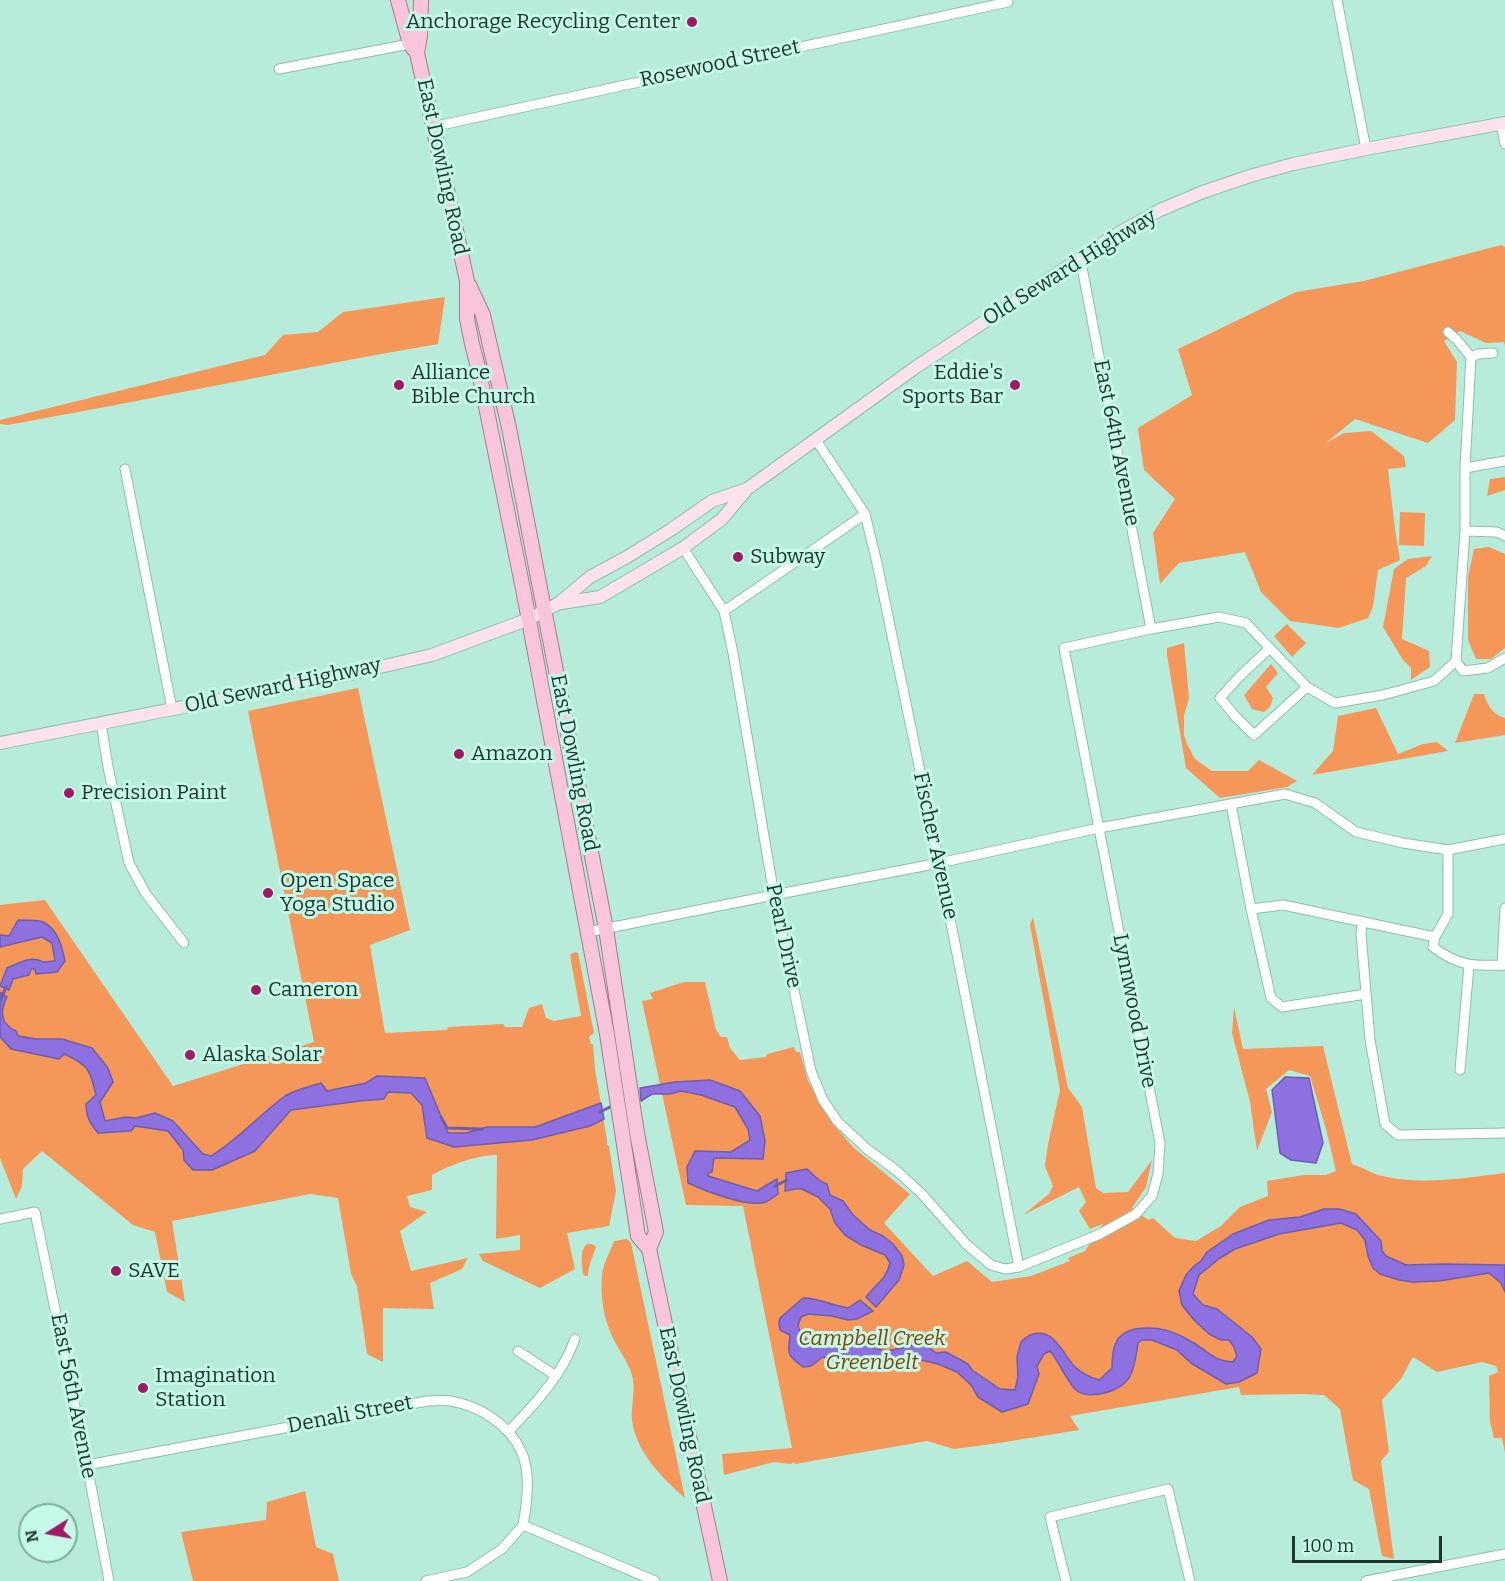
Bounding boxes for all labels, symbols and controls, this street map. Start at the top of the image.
place label: Anchorage Recycling Center [406,9,680,35]
marker: Anchorage Recycling Center [685,15,699,29]
street label: Rosewood Street [638,35,802,93]
street label: East Dowling Road [411,76,473,258]
street label: Old Seward Highway [978,204,1162,332]
street label: East 64th Avenue [1087,358,1145,528]
place label: Alliance Bible Church [411,360,536,410]
place label: Eddie's Sports Bar [902,360,1003,410]
marker: Alliance Bible Church [392,378,406,392]
marker: Eddie's Sports Bar [1008,378,1022,392]
place label: Subway [750,544,825,570]
marker: Subway [731,550,745,564]
street label: Old Seward Highway [182,653,384,719]
street label: East Dowling Road [544,672,604,854]
place label: Amazon [471,741,552,767]
marker: Amazon [452,747,466,761]
street label: Fischer Avenue [907,770,963,922]
place label: Precision Paint [81,780,227,806]
marker: Precision Paint [62,786,76,800]
place label: Open Space Yoga Studio [280,868,395,918]
street label: Pearl Drive [760,882,806,990]
marker: Open Space Yoga Studio [261,886,275,900]
street label: Lynnwood Drive [1107,932,1161,1090]
place label: Cameron [268,977,358,1003]
marker: Cameron [249,983,263,997]
place label: Alaska Solar [202,1042,322,1068]
marker: Alaska Solar [183,1048,197,1062]
place label: SAVE [128,1258,180,1284]
marker: SAVE [109,1264,123,1278]
street label: East 56th Avenue [45,1311,101,1481]
street label: East Dowling Road [653,1324,715,1506]
park label: Campbell Creek Greenbelt [798,1326,946,1376]
place label: Imagination Station [155,1363,276,1413]
marker: Imagination Station [136,1381,150,1395]
street label: Denali Street [285,1391,415,1439]
north arrow [18,1503,78,1563]
scale bar [1295,1524,1445,1562]
text: N [21,1528,42,1544]
text: 100 m [1303,1535,1354,1557]

